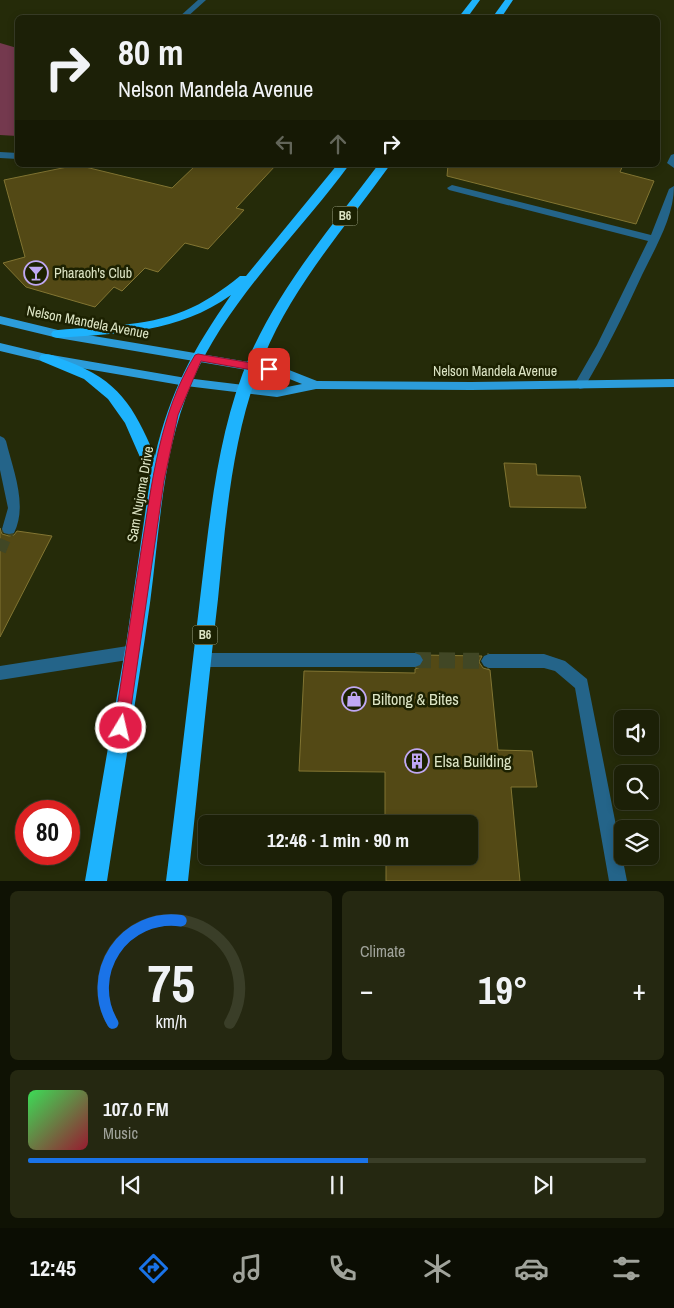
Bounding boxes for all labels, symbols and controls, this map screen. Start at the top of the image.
text: 80 m [118,29,183,76]
icon: right [35,35,100,100]
text: Nelson Mandela Avenue [118,74,313,104]
icon: left [271,130,299,158]
icon: ahead [324,130,352,158]
icon: right [377,130,405,158]
road number: B6 [332,207,358,226]
bar icon: Pharaoh's Club [23,260,49,286]
place label: Pharaoh's Club [54,264,132,282]
street label: Nelson Mandela Avenue [25,301,151,343]
pin [248,348,290,390]
icon: arrive [255,355,283,383]
street label: Nelson Mandela Avenue [433,362,557,380]
street label: Sam Nujoma Drive [123,445,157,543]
road number: B6 [192,626,218,644]
shop icon: Biltong & Bites [341,686,367,712]
place label: Biltong & Bites [372,688,459,710]
position arrow [94,701,146,753]
map controls [614,710,659,865]
button: sound [614,710,659,755]
building icon: Elsa Building [404,748,430,774]
place label: Elsa Building [434,750,512,772]
button: search [614,765,659,810]
speed limit sign: 80 [15,800,80,865]
button: layers [614,820,659,865]
text: 12:46 · 1 min · 90 m [267,827,409,853]
text: Climate [360,940,405,962]
text: 75 [147,948,195,1018]
text: 19° [478,965,528,1016]
text: − [360,971,373,1009]
text: + [633,971,646,1009]
text: km/h [155,1010,187,1034]
text: 107.0 FM [103,1096,169,1122]
text: Music [103,1122,138,1144]
icon: previous [117,1171,145,1199]
icon: pause [323,1171,351,1199]
icon: next [529,1171,557,1199]
icon: directions [136,1251,171,1286]
icon: music [230,1251,265,1286]
icon: phone [325,1251,360,1286]
icon: climate [420,1251,455,1286]
icon: car [514,1251,549,1286]
icon: filters [609,1251,644,1286]
text: 12:45 [30,1253,76,1283]

